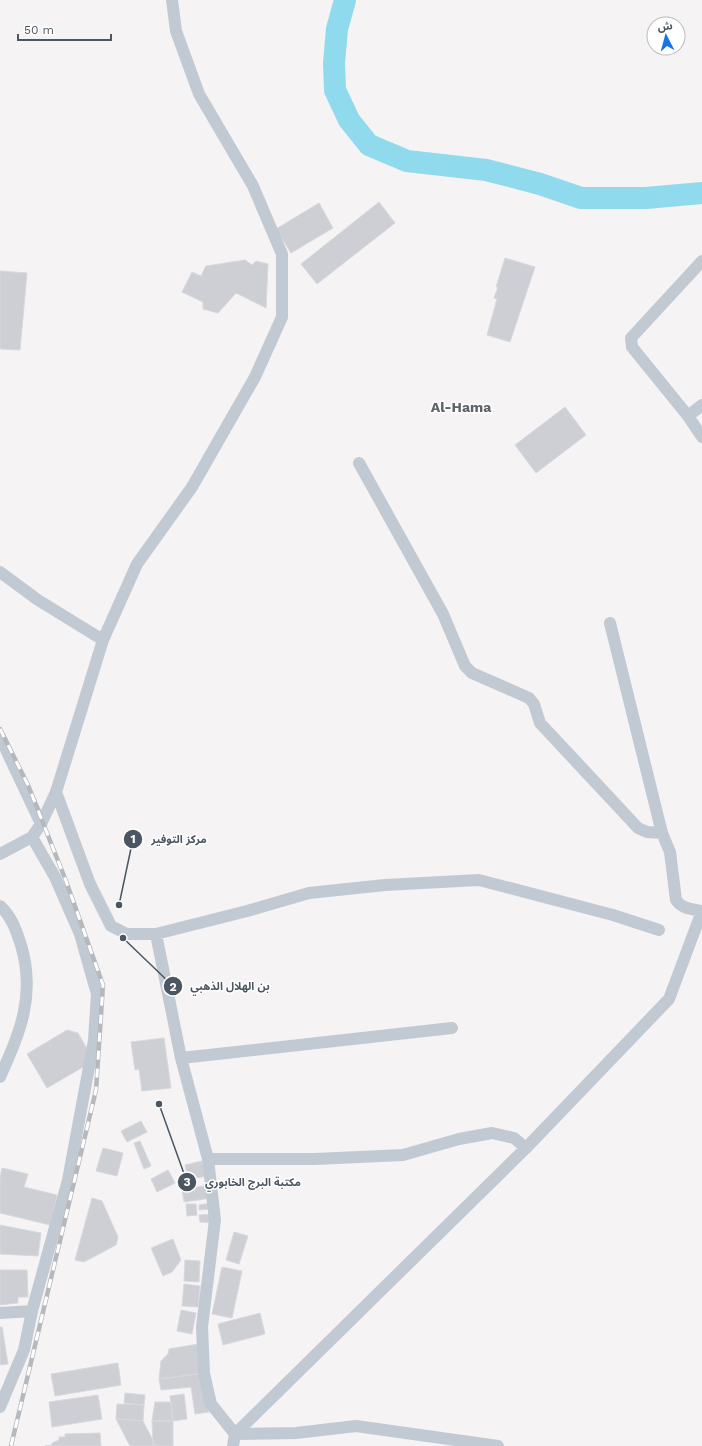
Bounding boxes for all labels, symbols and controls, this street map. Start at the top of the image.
scale bar [18,16,111,42]
north arrow [646,16,686,56]
text: ش [657,19,673,34]
text: 50 m [24,23,54,37]
district label: Al-Hama [431,399,492,415]
callout: مركز التوفير [123,827,215,850]
text: 1 [130,832,136,846]
text: مركز التوفير [150,833,207,846]
callout: بن الهلال الذهبي [163,975,278,998]
text: 2 [169,980,177,994]
text: بن الهلال الذهبي [190,980,270,996]
callout: مكتبة البرج الخابوري [177,1170,309,1193]
text: 3 [183,1175,191,1189]
text: مكتبة البرج الخابوري [205,1176,301,1192]

